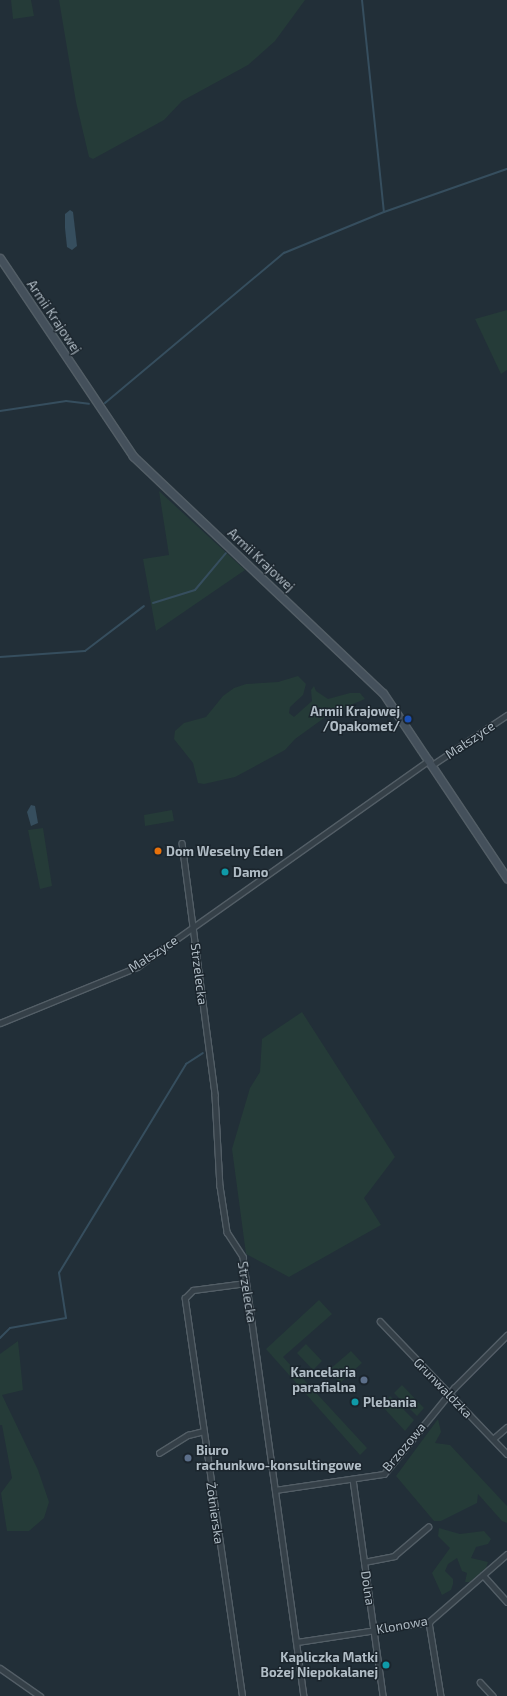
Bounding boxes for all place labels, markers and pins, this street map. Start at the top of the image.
place label: Armii Krajowej /Opakomet/ [310,704,400,735]
marker: Armii Krajowej /Opakomet/ [403,714,413,724]
place label: Dom Weselny Eden [166,843,284,859]
marker: Dom Weselny Eden [153,846,163,856]
place label: Damo [233,864,268,880]
marker: Damo [220,867,230,877]
place label: Kancelaria parafialna [290,1365,356,1396]
marker: Kancelaria parafialna [359,1375,369,1385]
place label: Plebania [363,1394,417,1410]
marker: Plebania [350,1397,360,1407]
place label: Biuro rachunkwo-konsultingowe [196,1443,362,1474]
marker: Biuro rachunkwo-konsultingowe [183,1453,193,1463]
place label: Kapliczka Matki Bożej Niepokalanej [261,1650,378,1681]
marker: Kapliczka Matki Bożej Niepokalanej [381,1660,391,1670]

